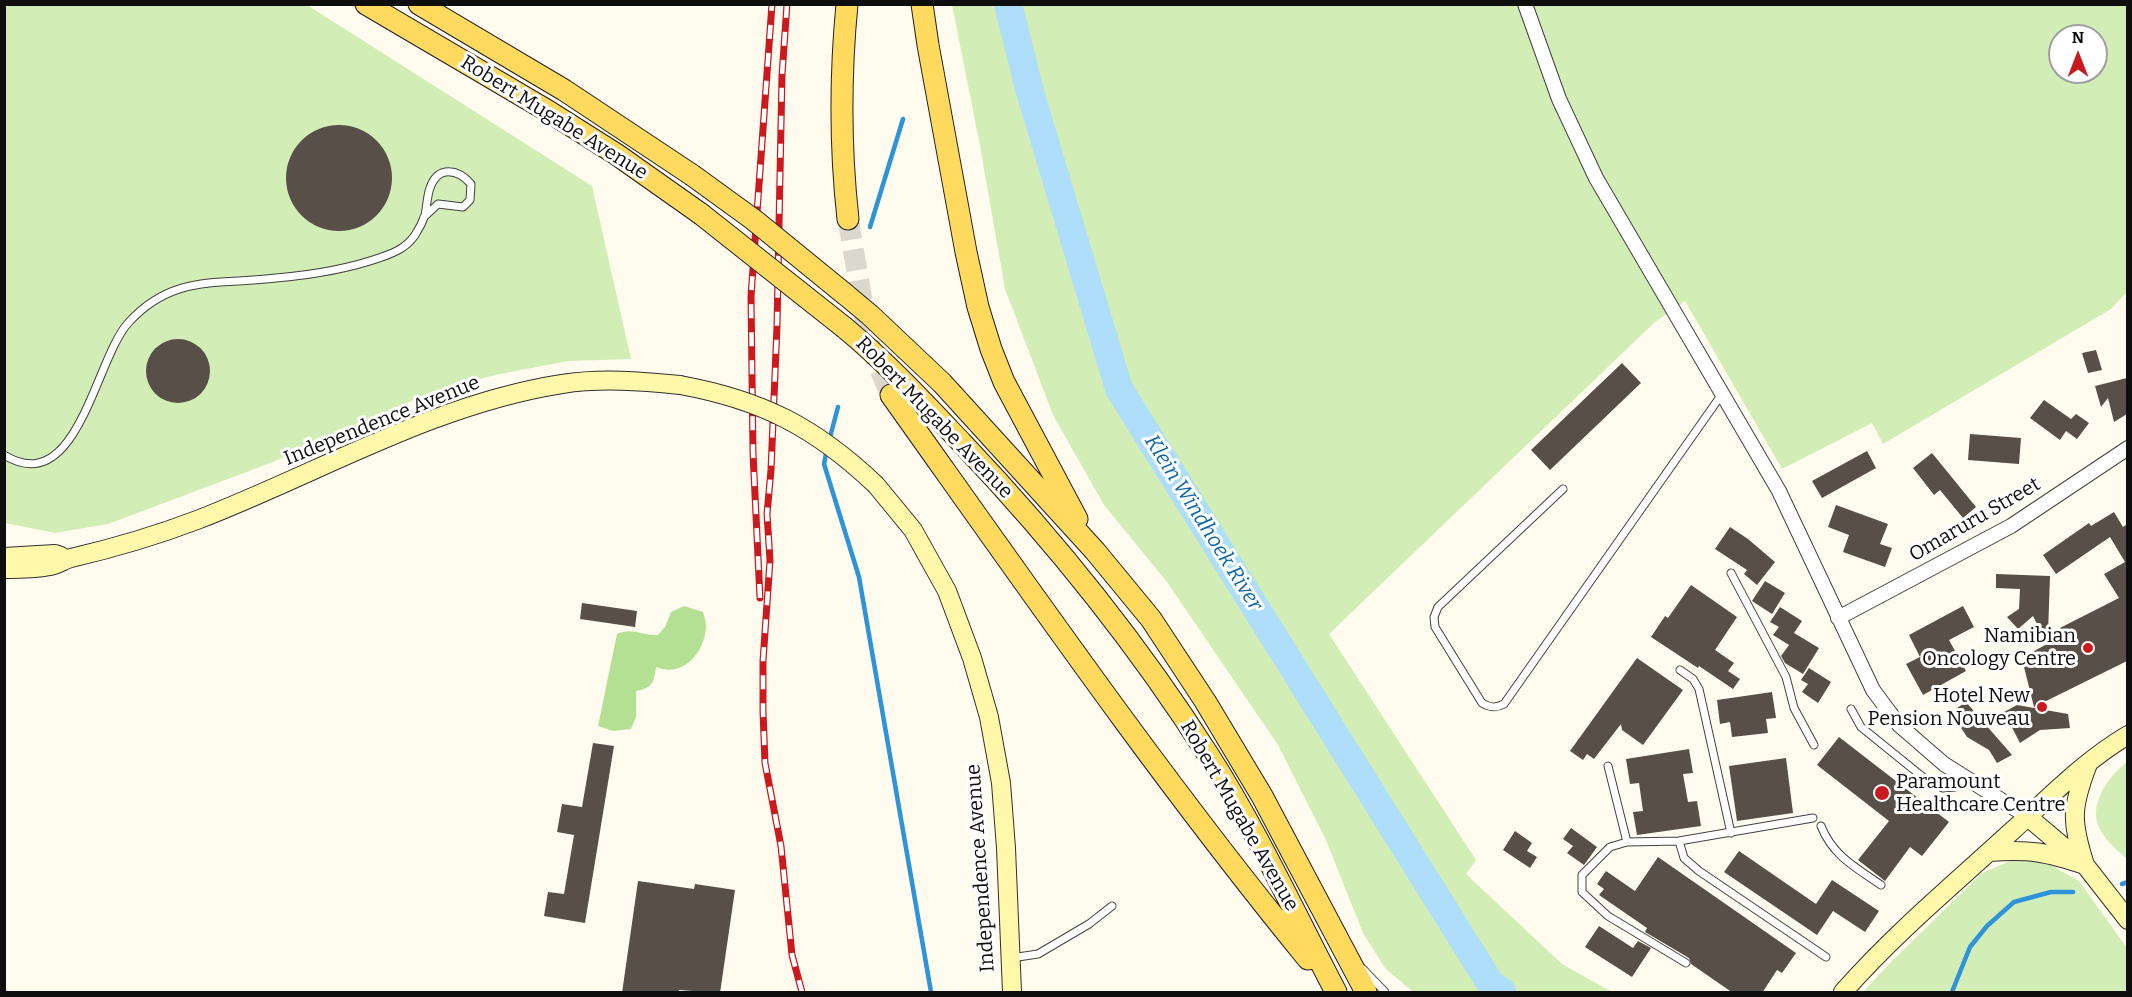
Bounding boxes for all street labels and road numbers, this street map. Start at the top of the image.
street label: Robert Mugabe Avenue [456,51,652,185]
street label: Robert Mugabe Avenue [850,332,1018,504]
street label: Independence Avenue [281,371,483,471]
street label: Omaruru Street [1905,473,2045,567]
street label: Robert Mugabe Avenue [1175,717,1303,915]
street label: Independence Avenue [962,763,1000,973]

